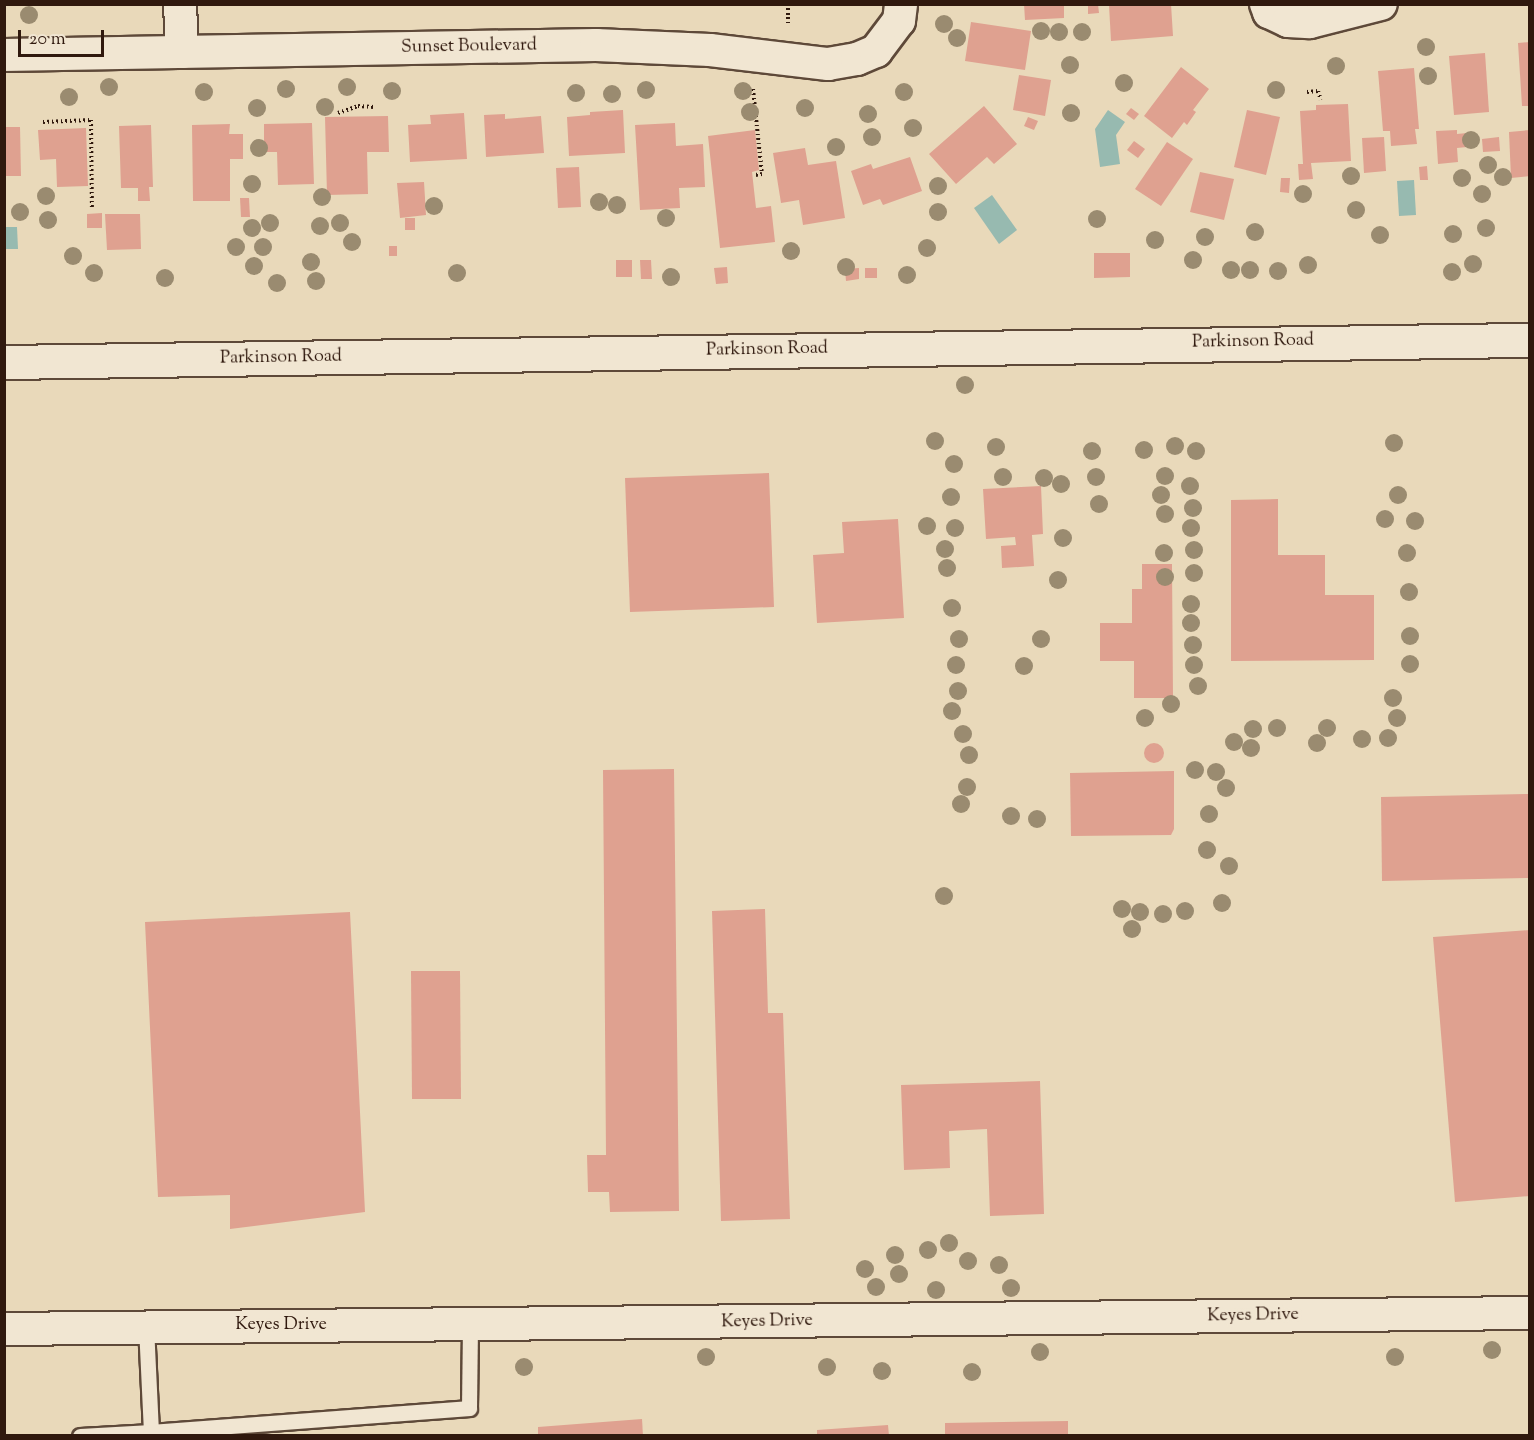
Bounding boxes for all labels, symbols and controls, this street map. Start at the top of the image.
scale bar [21,18,106,56]
text: 20 m [29,27,66,53]
street label: Sunset Boulevard [401,35,537,59]
street label: Parkinson Road [1192,330,1314,354]
street label: Parkinson Road [706,338,828,362]
street label: Parkinson Road [220,346,342,370]
street label: Keyes Drive [1207,1304,1299,1328]
street label: Keyes Drive [721,1310,813,1334]
street label: Keyes Drive [235,1314,327,1336]

